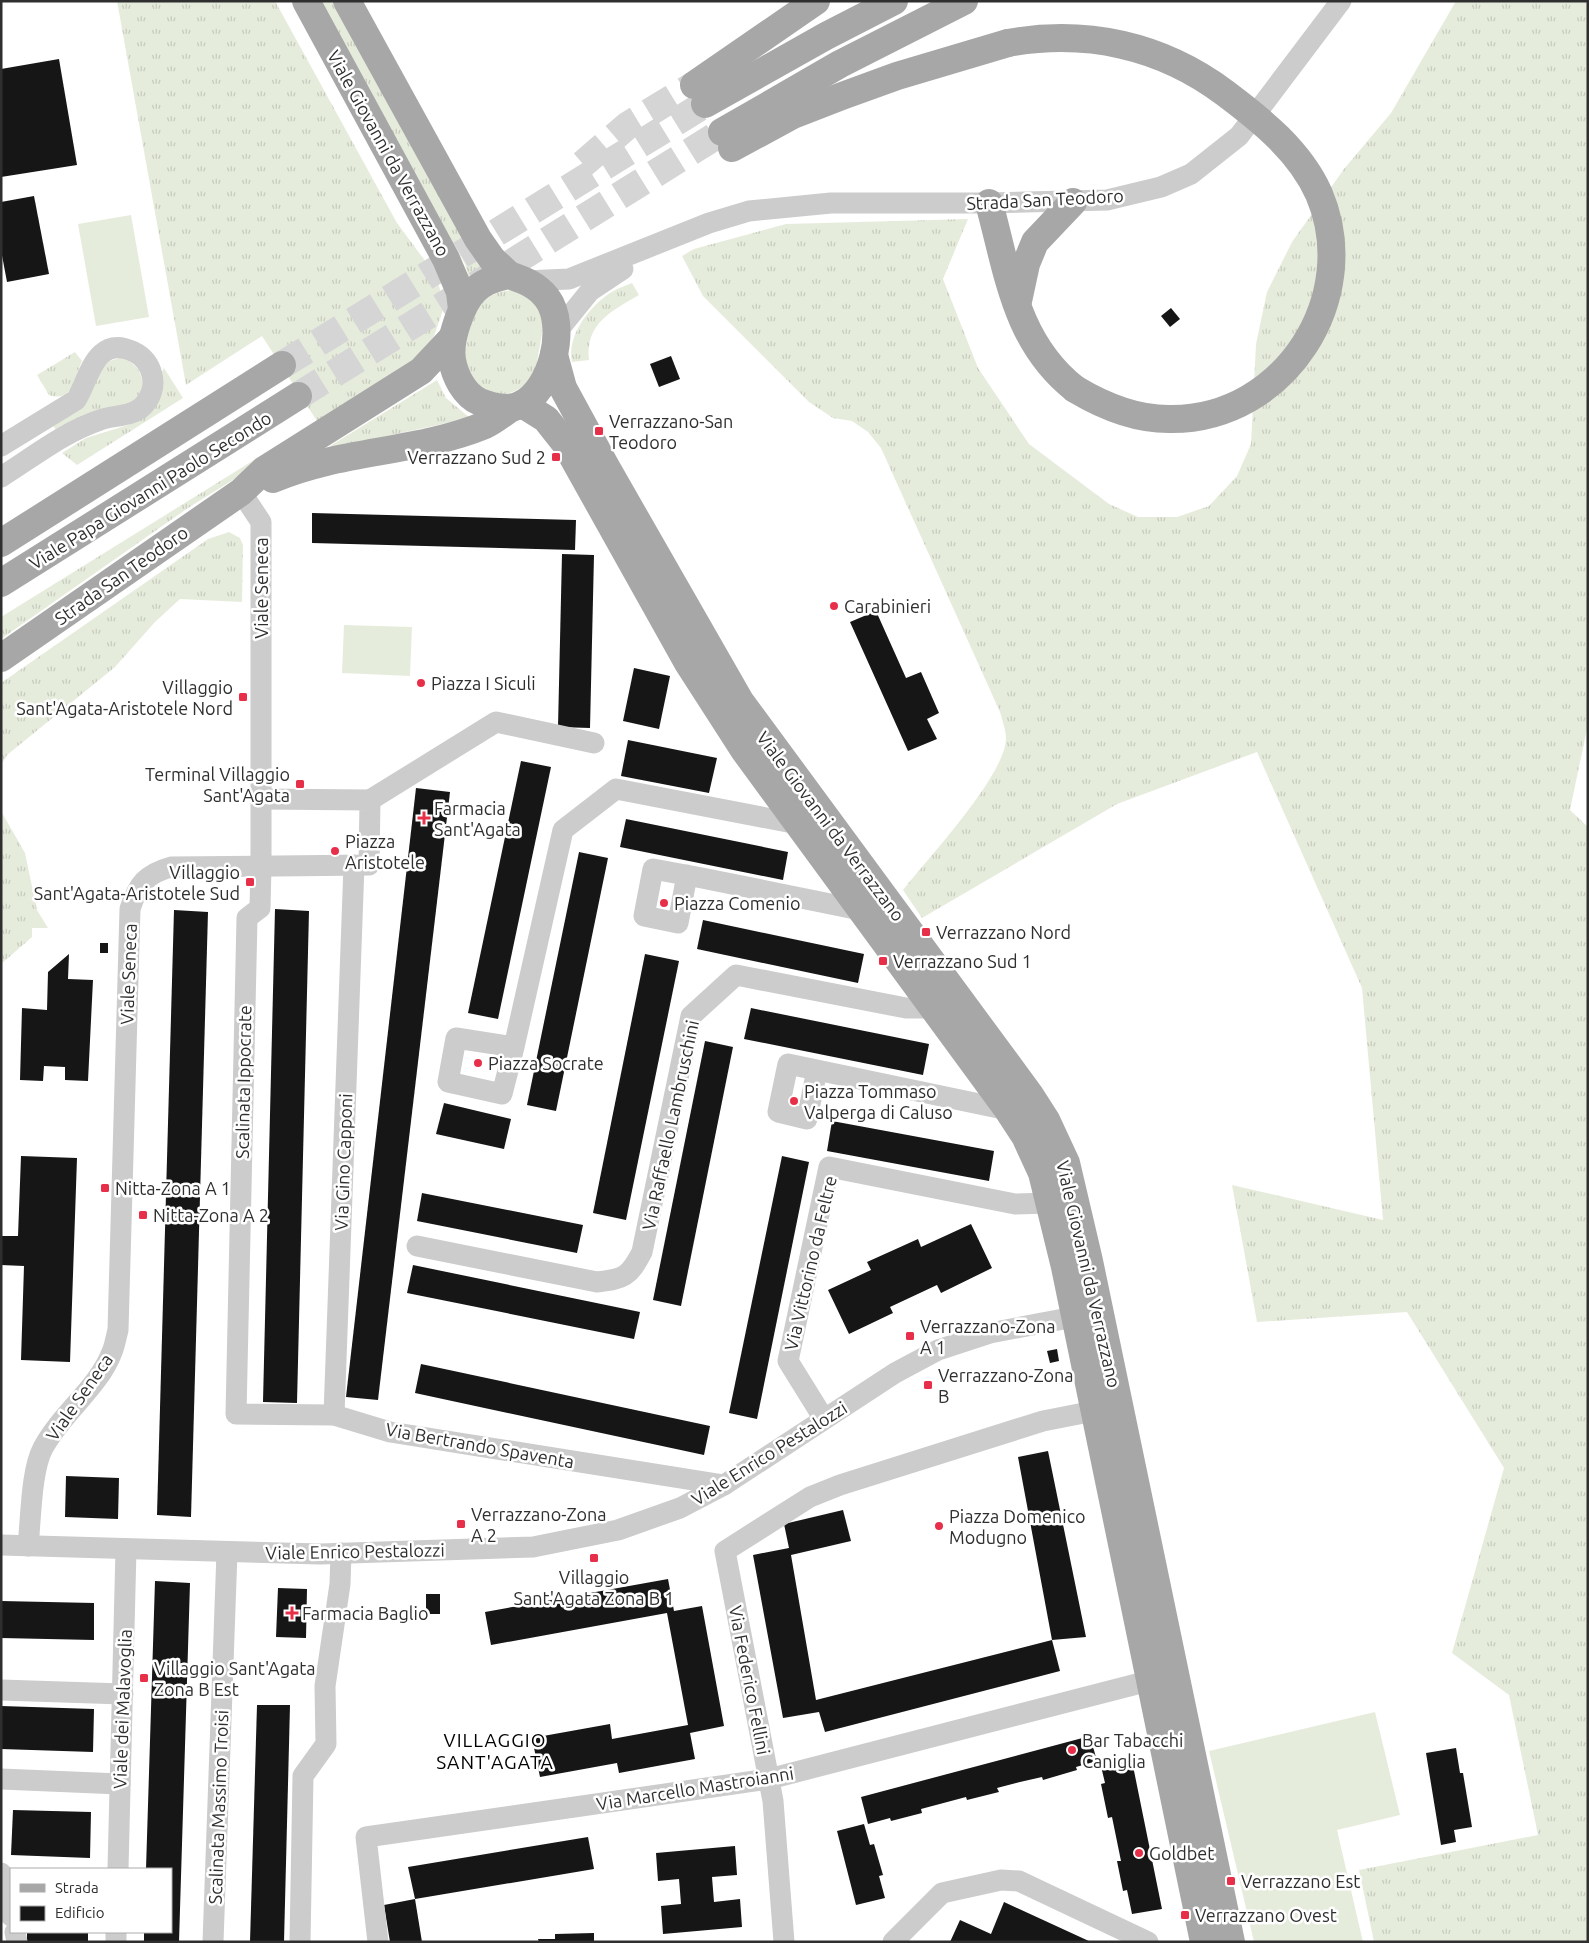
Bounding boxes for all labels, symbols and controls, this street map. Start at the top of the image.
street label: Viale Giovanni da Verrazzano [324,47,454,259]
street label: Strada San Teodoro [966,185,1124,213]
street label: Viale Papa Giovanni Paolo Secondo [25,407,275,573]
place label: Verrazzano-San Teodoro [609,411,733,452]
marker: Verrazzano-San Teodoro [593,425,605,437]
place label: Verrazzano Sud 2 [407,447,546,467]
marker: Verrazzano Sud 2 [550,451,562,463]
street label: Strada San Teodoro [51,522,191,628]
street label: Viale Seneca [251,537,271,639]
place label: Carabinieri [844,596,931,616]
marker: Carabinieri [828,600,840,612]
place label: Piazza I Siculi [431,673,536,693]
place label: Villaggio Sant'Agata-Aristotele Nord [16,677,233,718]
marker: Piazza I Siculi [415,677,427,689]
marker: Villaggio Sant'Agata-Aristotele Nord [237,691,249,703]
street label: Viale Giovanni da Verrazzano [753,727,909,925]
place label: Terminal Villaggio Sant'Agata [145,764,290,805]
marker: Terminal Villaggio Sant'Agata [294,778,306,790]
place label: Farmacia Sant'Agata [434,798,521,839]
marker: Farmacia Sant'Agata [418,812,430,824]
place label: Piazza Aristotele [345,831,425,872]
marker: Piazza Aristotele [329,845,341,857]
place label: Villaggio Sant'Agata-Aristotele Sud [34,862,240,903]
marker: Villaggio Sant'Agata-Aristotele Sud [244,876,256,888]
place label: Piazza Comenio [674,893,801,913]
marker: Piazza Comenio [658,897,670,909]
place label: Verrazzano Nord [936,922,1071,942]
street label: Viale Seneca [116,923,140,1025]
marker: Verrazzano Nord [920,926,932,938]
place label: Verrazzano Sud 1 [893,951,1032,971]
marker: Verrazzano Sud 1 [877,955,889,967]
street label: Scalinata Ippocrate [232,1005,254,1159]
street label: Via Raffaello Lambruschini [638,1018,702,1232]
place label: Piazza Socrate [488,1053,604,1073]
marker: Piazza Socrate [472,1057,484,1069]
place label: Piazza Tommaso Valperga di Caluso [804,1081,953,1122]
street label: Via Gino Capponi [331,1093,355,1231]
marker: Piazza Tommaso Valperga di Caluso [788,1095,800,1107]
street label: Viale Giovanni da Verrazzano [1053,1159,1125,1389]
street label: Via Vittorino da Feltre [780,1174,840,1352]
place label: Nitta-Zona A 1 [115,1178,231,1198]
marker: Nitta-Zona A 1 [99,1182,111,1194]
place label: Nitta-Zona A 2 [153,1205,269,1225]
marker: Nitta-Zona A 2 [137,1209,149,1221]
place label: Verrazzano-Zona A 1 [920,1316,1055,1357]
marker: Verrazzano-Zona A 1 [904,1330,916,1342]
street label: Viale Seneca [42,1350,116,1444]
place label: Verrazzano-Zona B [938,1365,1073,1406]
marker: Verrazzano-Zona B [922,1379,934,1391]
street label: Viale Enrico Pestalozzi [688,1397,850,1509]
street label: Via Bertrando Spaventa [384,1419,576,1471]
place label: Verrazzano-Zona A 2 [471,1504,606,1545]
place label: Piazza Domenico Modugno [949,1506,1086,1547]
marker: Verrazzano-Zona A 2 [455,1518,467,1530]
marker: Piazza Domenico Modugno [933,1520,945,1532]
street label: Viale Enrico Pestalozzi [265,1539,445,1563]
marker: Villaggio Sant'Agata Zona B 1 [588,1552,600,1564]
place label: Villaggio Sant'Agata Zona B 1 [514,1567,674,1608]
place label: Farmacia Baglio [302,1603,428,1623]
street label: Via Federico Fellini [726,1604,774,1756]
marker: Farmacia Baglio [286,1607,298,1619]
street label: Viale dei Malavoglia [109,1629,135,1789]
place label: Villaggio Sant'Agata Zona B Est [154,1658,316,1699]
marker: Villaggio Sant'Agata Zona B Est [138,1672,150,1684]
street label: Scalinata Massimo Troisi [205,1710,231,1904]
district label: VILLAGGIO SANT'AGATA [436,1729,554,1773]
place label: Bar Tabacchi Caniglia [1082,1730,1183,1771]
marker: Bar Tabacchi Caniglia [1066,1744,1078,1756]
street label: Via Marcello Mastroianni [595,1763,795,1813]
place label: Goldbet [1149,1843,1214,1863]
marker: Goldbet [1133,1847,1145,1859]
legend [10,1868,172,1933]
place label: Verrazzano Est [1241,1871,1360,1891]
marker: Verrazzano Est [1225,1875,1237,1887]
text: Strada [55,1879,99,1896]
text: Edificio [55,1904,104,1921]
place label: Verrazzano Ovest [1195,1905,1337,1925]
marker: Verrazzano Ovest [1179,1909,1191,1921]

